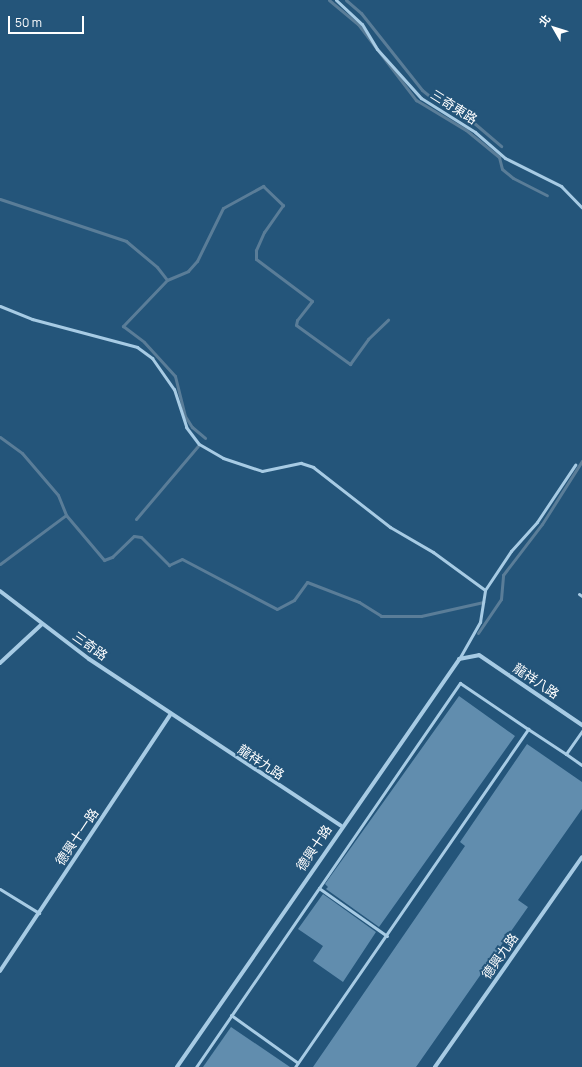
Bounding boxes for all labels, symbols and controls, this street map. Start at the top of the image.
scale bar [10,8,86,34]
north arrow [534,8,574,48]
text: 北 [535,11,554,29]
text: 50 m [15,14,42,31]
street label: 三奇東路 [428,87,480,127]
street label: 三奇路 [70,628,110,664]
street label: 龍祥八路 [510,660,562,702]
street label: 龍祥九路 [235,741,287,783]
street label: 德興十一路 [52,806,102,868]
street label: 德興十路 [293,822,335,874]
street label: 德興九路 [479,930,521,982]

